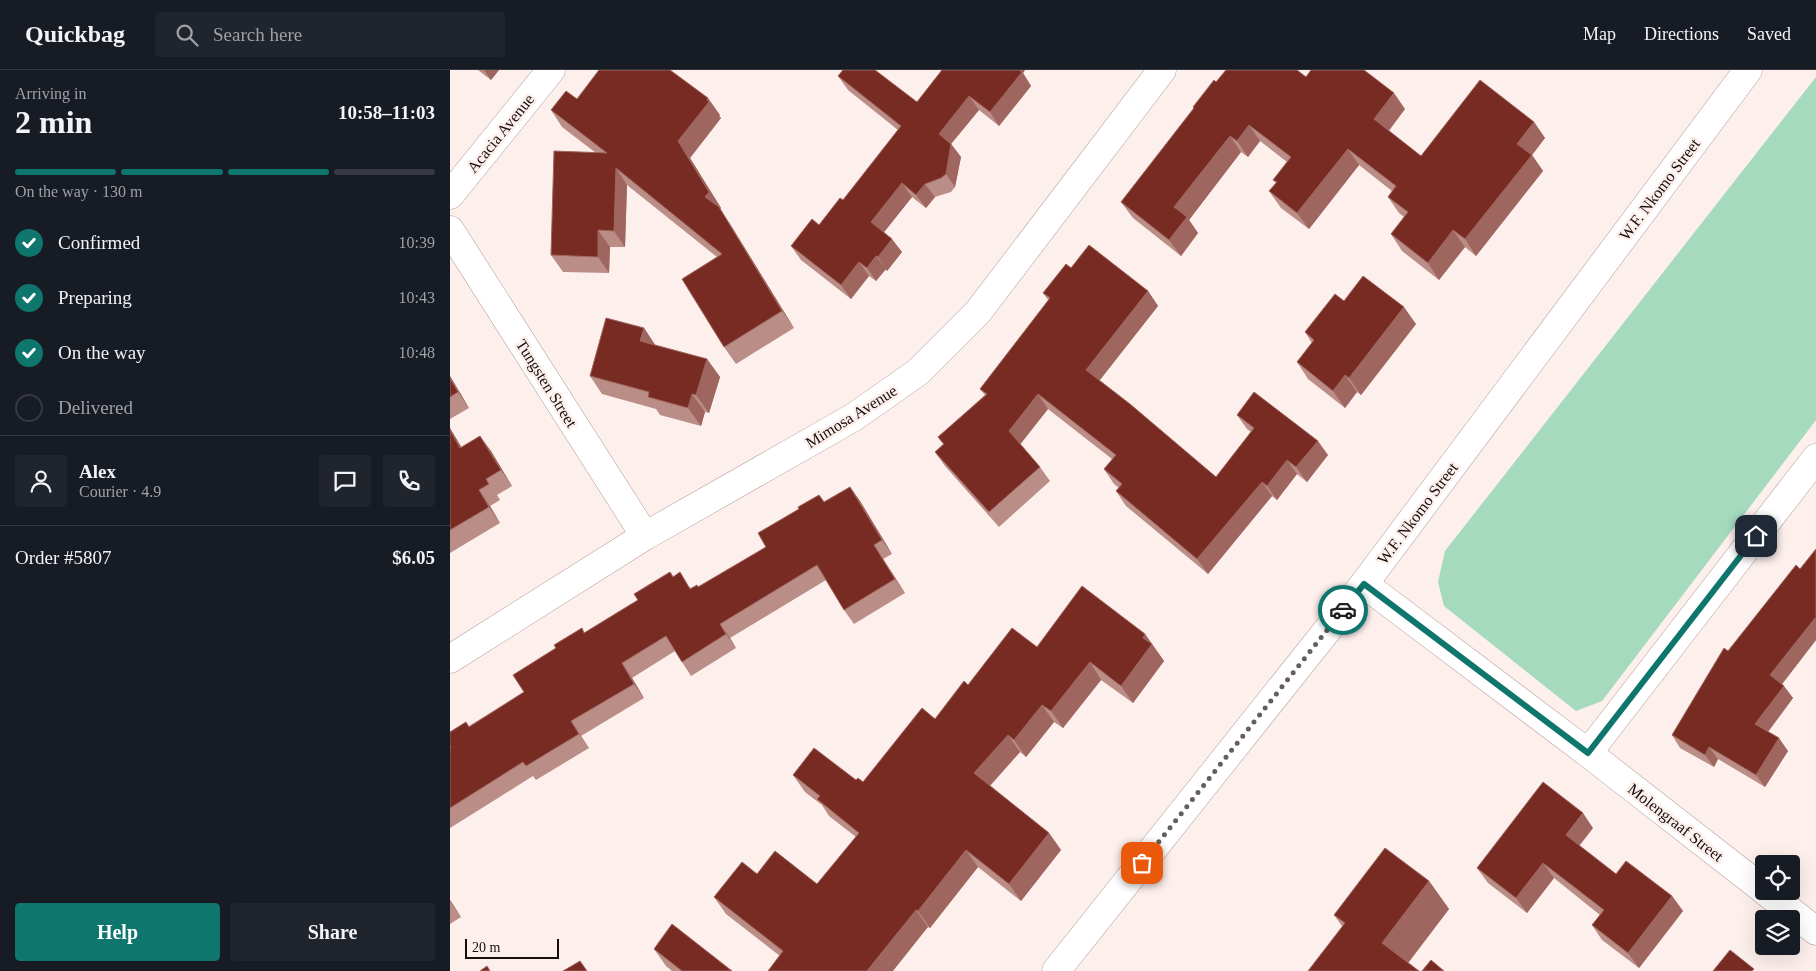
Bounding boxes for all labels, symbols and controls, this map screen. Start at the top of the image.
search box [155,12,505,57]
text: Quickbag [25,21,125,47]
icon: search [173,21,201,49]
text: Search here [213,24,302,45]
text: Map [1583,24,1616,44]
text: Directions [1644,24,1719,44]
text: Saved [1747,24,1791,44]
text: Arriving in [15,85,87,102]
street label: Acacia Avenue [464,91,537,176]
text: 10:58–11:03 [338,102,435,123]
text: 2 min [15,104,92,140]
street label: W.F. Nkomo Street [1616,135,1703,243]
text: On the way · 130 m [15,183,143,200]
icon: check [15,229,43,257]
text: Confirmed [58,232,140,253]
text: 10:39 [399,234,435,251]
icon: check [15,284,43,312]
text: Preparing [58,287,132,308]
text: 10:43 [399,289,435,306]
street label: Tungsten Street [512,336,581,431]
icon: check [15,339,43,367]
text: On the way [58,342,146,363]
text: 10:48 [399,344,435,361]
street label: Mimosa Avenue [803,382,900,451]
text: Delivered [58,397,133,418]
button: person [15,455,67,507]
button: chat [319,455,371,507]
button: phone [383,455,435,507]
street label: W.F. Nkomo Street [1374,459,1461,567]
text: Alex [79,461,116,482]
text: Courier · 4.9 [79,483,161,500]
pin [1735,515,1777,557]
icon: home [1742,522,1770,550]
text: Order #5807 [15,547,112,568]
text: $6.05 [392,547,435,568]
courier [1318,585,1368,635]
icon: car [1329,596,1357,624]
street label: Molengraaf Street [1624,780,1727,866]
pin [1121,842,1163,884]
icon: bag [1128,849,1156,877]
map controls [1755,855,1800,955]
button: locate [1755,855,1800,900]
button: Help [15,903,220,961]
button: Share [230,903,435,961]
button: layers [1755,910,1800,955]
scale bar [465,936,559,959]
text: 20 m [472,940,500,955]

